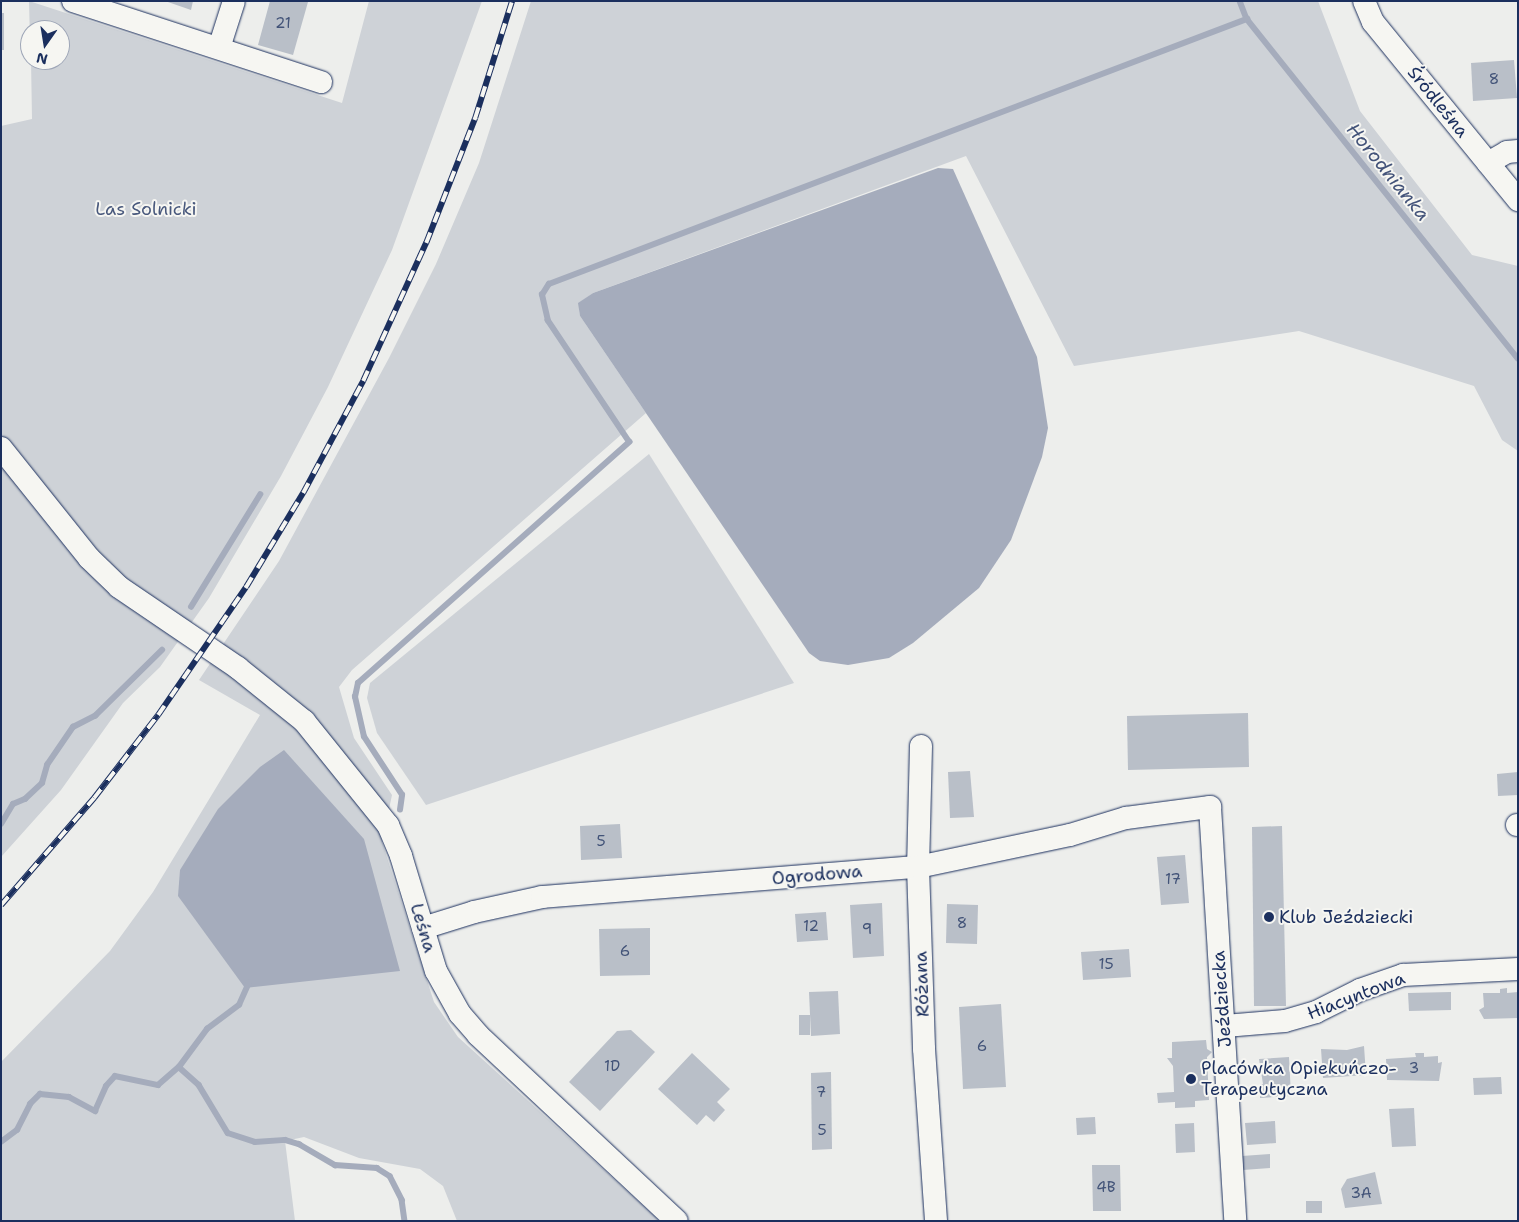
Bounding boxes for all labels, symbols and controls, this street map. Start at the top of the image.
house number: 21 [275,15,291,33]
north arrow [20,20,70,70]
text: N [34,49,49,69]
street label: Śródleśna [1403,62,1473,142]
house number: 8 [1489,71,1499,89]
water label: Horodnianka [1342,118,1434,226]
park label: Las Solnicki [95,198,197,220]
house number: 5 [596,833,606,851]
street label: Ogrodowa [771,860,863,890]
house number: 17 [1165,871,1181,889]
street label: Leśna [405,901,441,955]
place label: Klub Jeździecki [1279,906,1413,928]
marker: Klub Jeździecki [1263,911,1275,923]
house number: 8 [957,915,967,933]
house number: 12 [803,918,819,936]
house number: 9 [862,921,872,939]
house number: 6 [620,943,630,961]
street label: Jeździecka [1208,950,1236,1048]
street label: Różana [910,951,934,1017]
house number: 15 [1098,956,1114,974]
street label: Hiacyntowa [1304,967,1408,1025]
house number: 6 [977,1038,987,1056]
house number: 1D [604,1058,620,1076]
place label: Placówka Opiekuńczo- Terapeutyczna [1201,1058,1397,1100]
house number: 3 [1409,1060,1419,1078]
marker: Placówka Opiekuńczo- Terapeutyczna [1185,1073,1197,1085]
house number: 7 [816,1084,826,1102]
house number: 5 [817,1122,827,1140]
house number: 4B [1096,1179,1116,1197]
house number: 3A [1350,1185,1372,1203]

